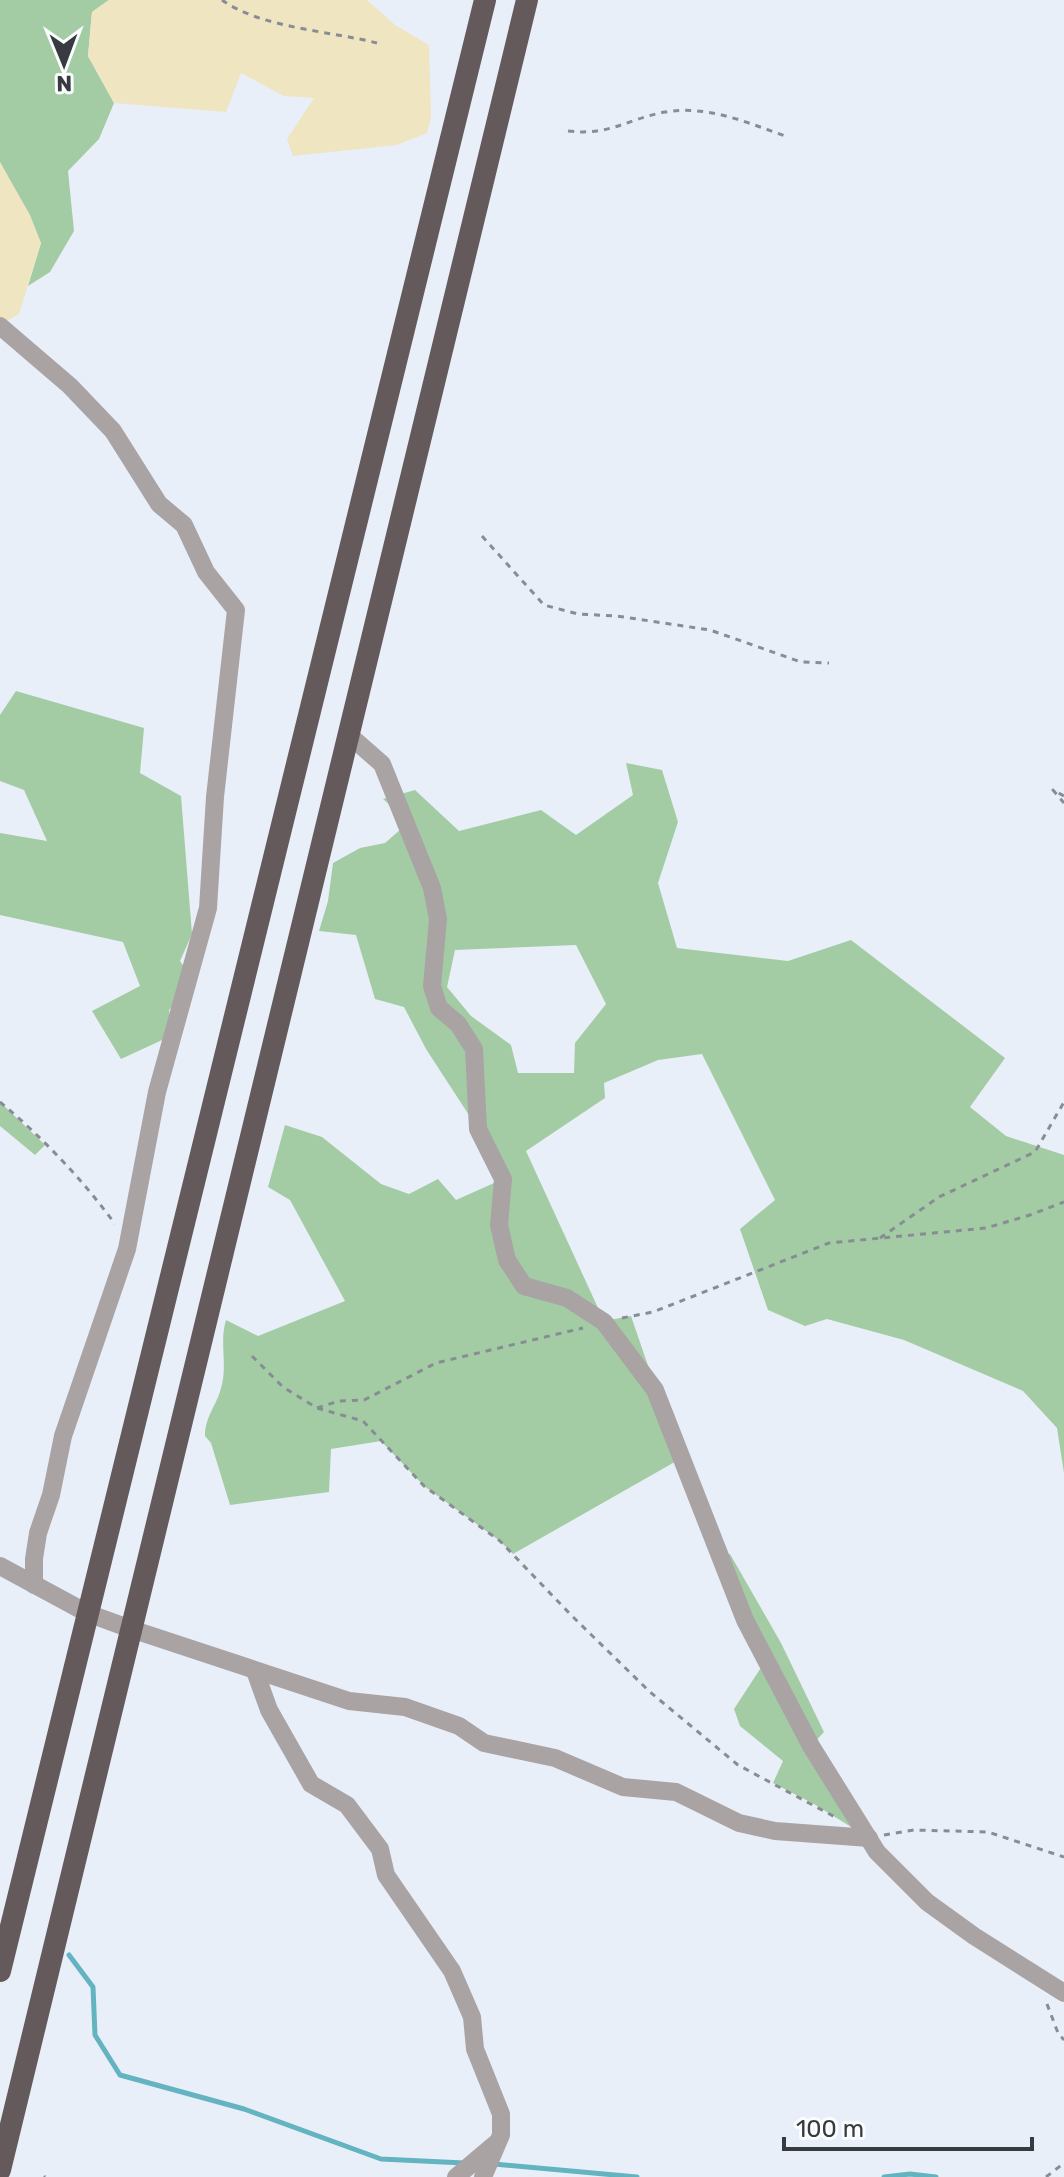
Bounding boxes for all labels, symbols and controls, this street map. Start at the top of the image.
north arrow [24,24,104,104]
text: N [56,70,72,97]
scale bar [784,2101,1032,2151]
text: 100 m [796,2115,864,2143]

